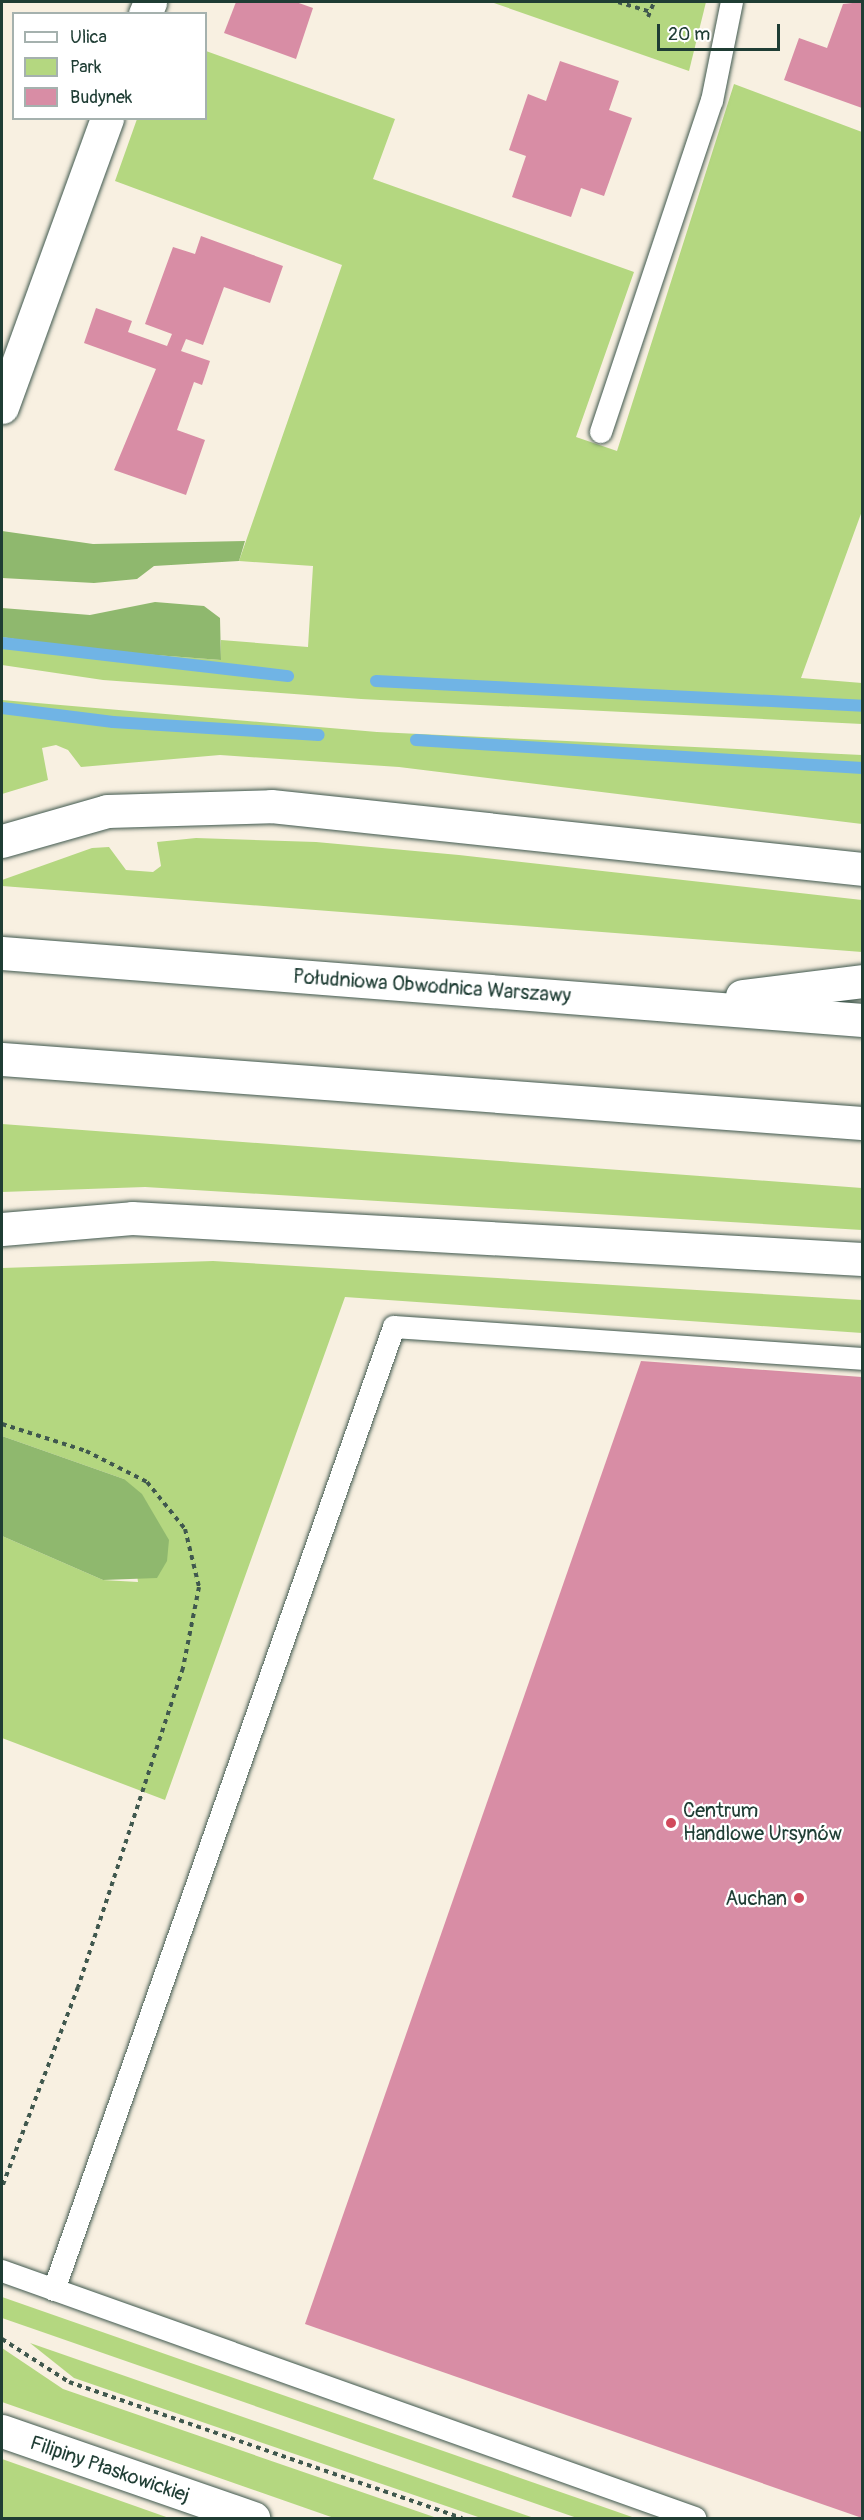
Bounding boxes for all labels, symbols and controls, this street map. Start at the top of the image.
legend [12,12,207,120]
scale bar [660,12,783,50]
text: 20 m [668,23,710,46]
text: Ulica [70,26,107,49]
text: Park [70,56,102,79]
text: Budynek [70,86,132,109]
street label: Południowa Obwodnica Warszawy [292,964,572,1008]
place label: Centrum Handlowe Ursynów [683,1799,842,1846]
marker: Centrum Handlowe Ursynów [664,1816,678,1830]
place label: Auchan [725,1886,787,1910]
marker: Auchan [792,1891,806,1905]
street label: Filipiny Płaskowickiej [27,2430,193,2508]

